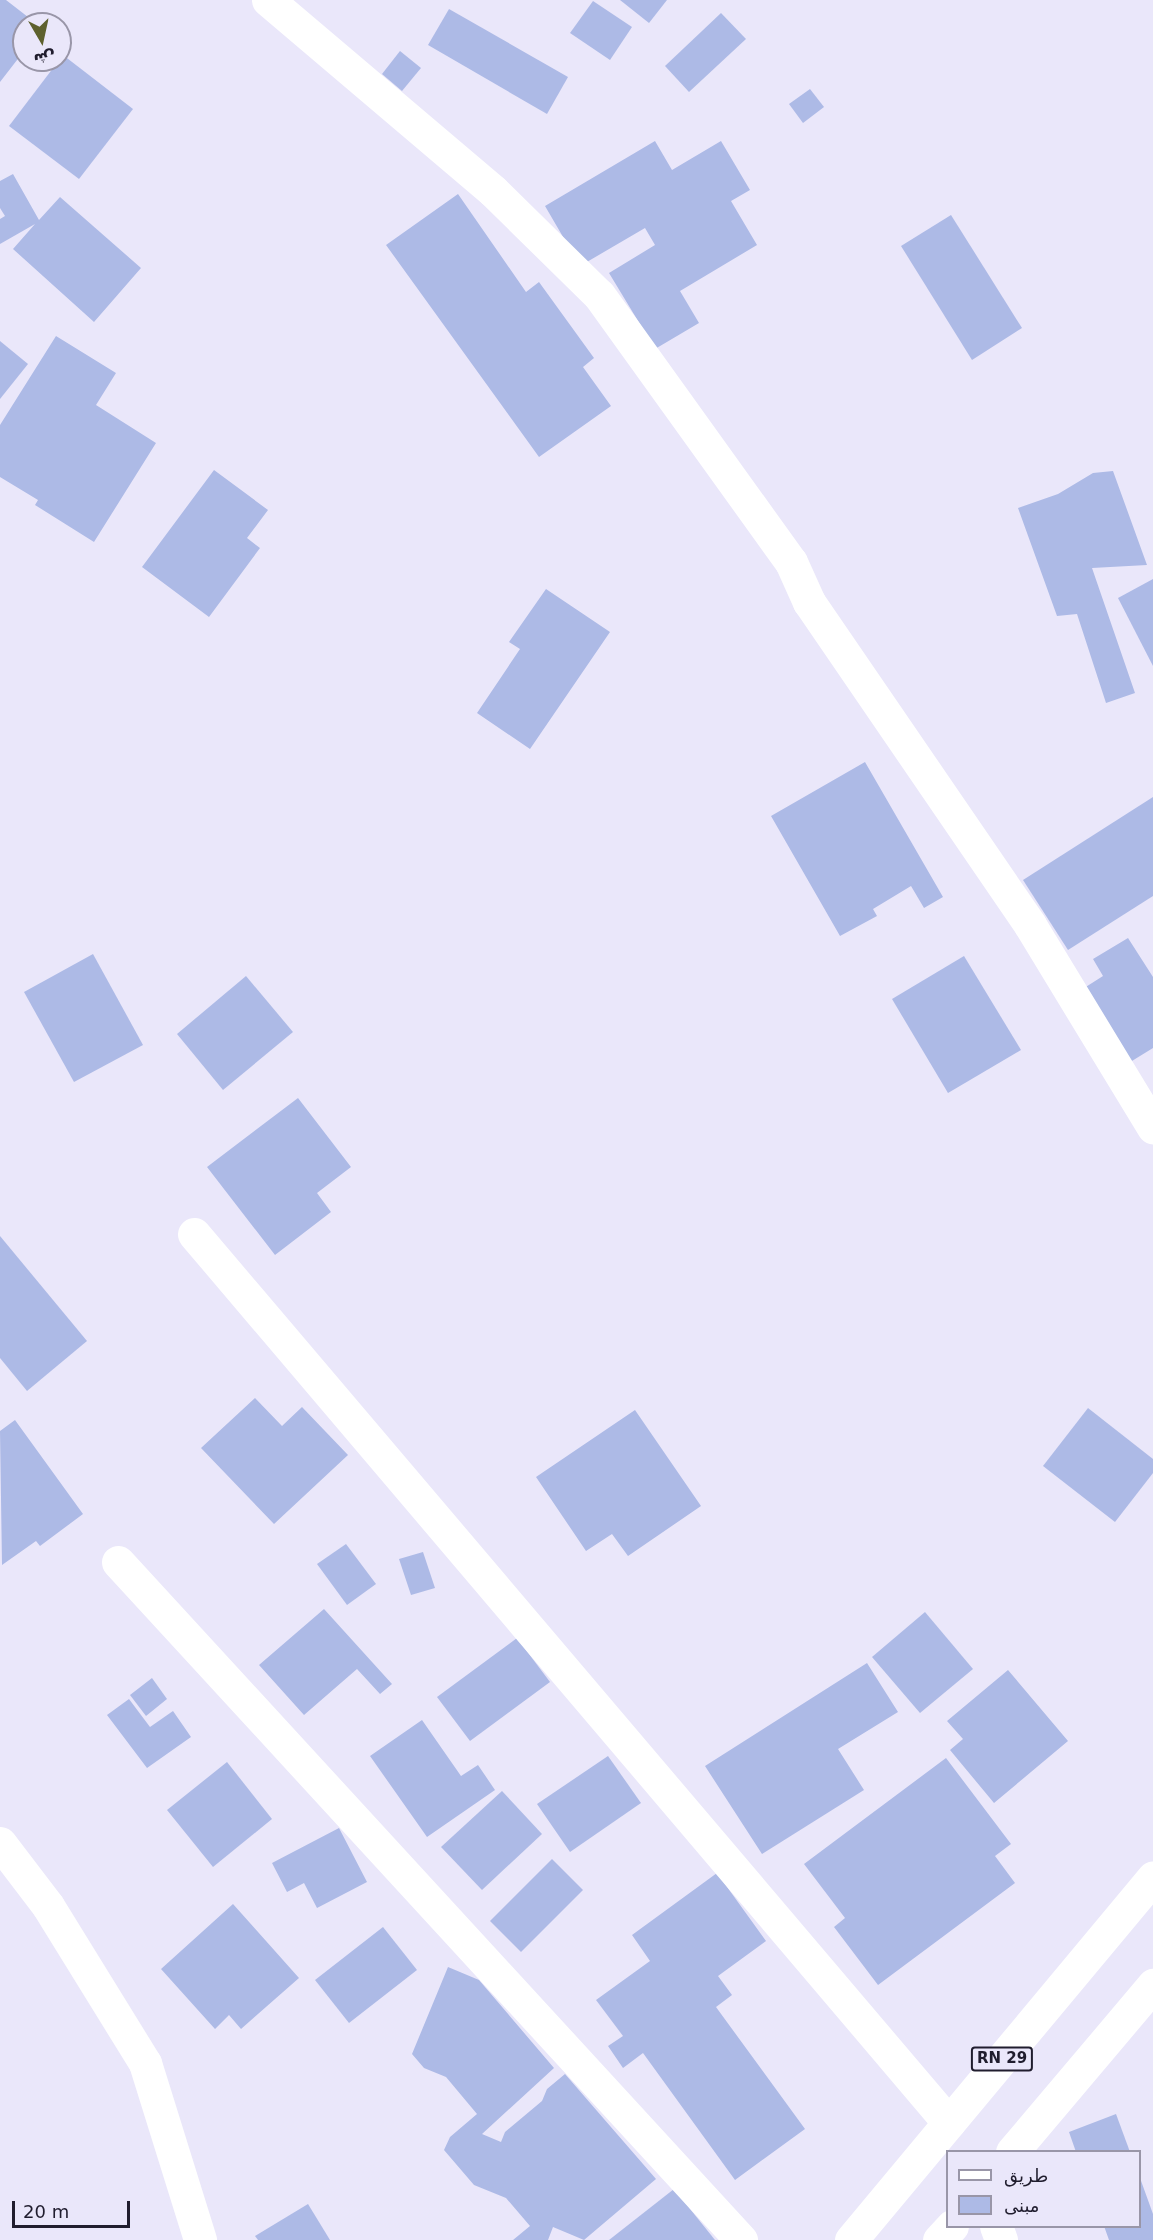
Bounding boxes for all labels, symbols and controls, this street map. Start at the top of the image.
north arrow [12,12,72,72]
text: ش [32,47,57,69]
road number: RN 29 [970,2047,1034,2071]
legend [946,2150,1141,2228]
text: طريق [1004,2165,1048,2186]
scale bar [15,2189,134,2227]
text: مبنى [1004,2195,1040,2216]
text: 20 m [23,2201,69,2222]

